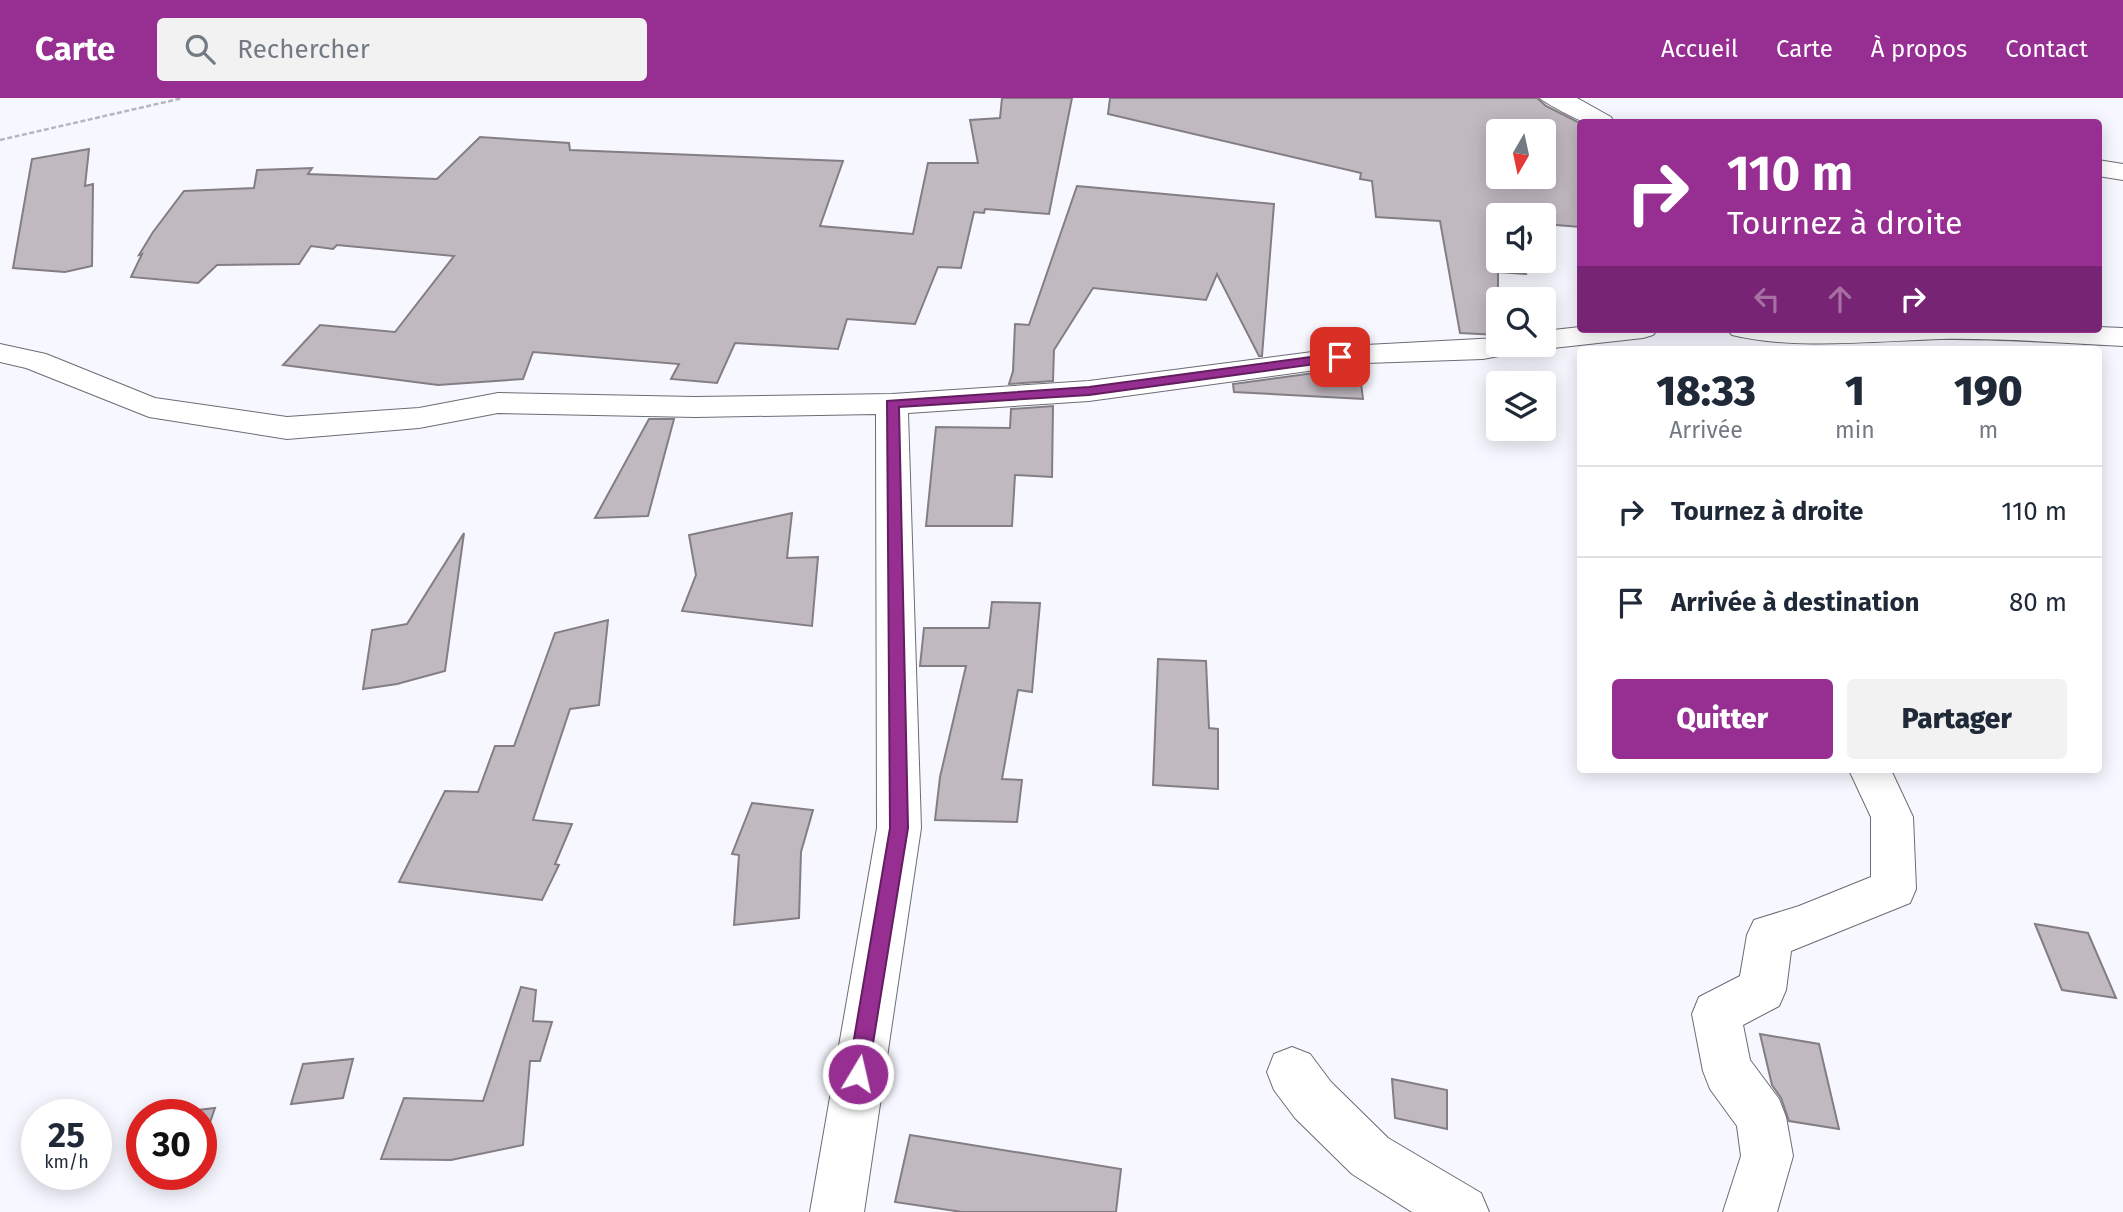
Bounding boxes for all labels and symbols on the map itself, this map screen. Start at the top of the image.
north arrow [1486,119,1556,189]
pin [1310,327,1370,387]
position arrow [821,1037,895,1111]
speed limit sign: 30 [126,1099,217,1190]

